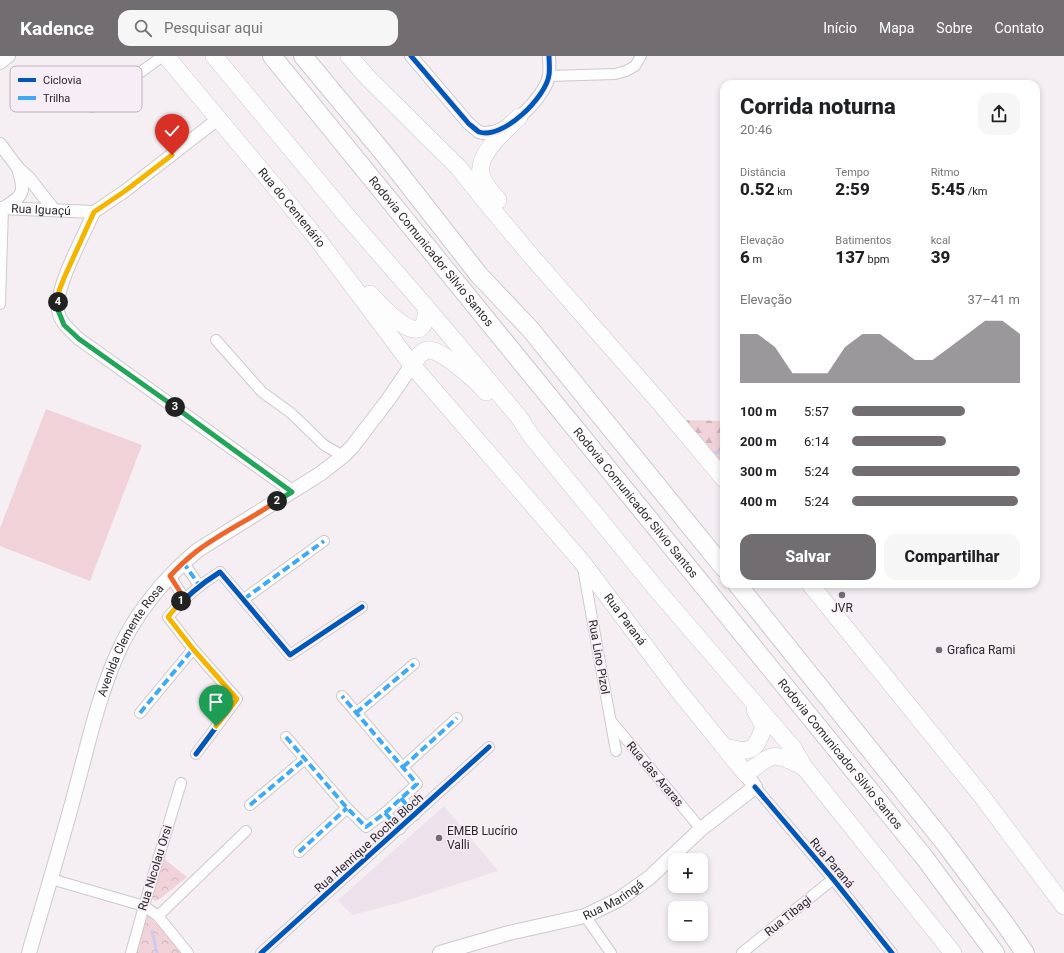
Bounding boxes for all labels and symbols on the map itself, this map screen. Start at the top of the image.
legend [10,66,142,112]
text: Ciclovia [43,74,81,87]
text: Trilha [43,92,70,105]
pin [155,114,189,155]
street label: Rua do Centenário [255,165,328,250]
street label: Rodovia Comunicador Silvio Santos [366,173,496,329]
street label: Rua Iguaçú [11,201,71,218]
pin: 4 [48,292,68,312]
pin: 3 [165,397,185,417]
street label: Rodovia Comunicador Silvio Santos [570,425,701,581]
pin: 2 [267,491,287,511]
street label: Avenida Clemente Rosa [95,581,166,698]
marker: JVR [837,590,847,600]
pin: 1 [171,591,191,611]
street label: Rua Paraná [601,591,649,648]
place label: JVR [831,601,853,615]
street label: Rua Lino Pizol [586,619,612,695]
place label: Grafica Rami [947,643,1015,657]
marker: Grafica Rami [934,645,944,655]
street label: Rodovia Comunicador Silvio Santos [775,676,905,832]
pin [199,685,233,726]
street label: Rua das Araras [624,739,686,809]
street label: Rua Henrique Rocha Bloch [312,790,426,896]
street label: Rua Nicolau Orsi [135,824,175,912]
place label: EMEB Lucírio Valli [447,824,518,852]
marker: EMEB Lucírio Valli [434,833,444,843]
street label: Rua Paraná [807,835,857,891]
street label: Rua Maringá [581,877,646,923]
street label: Rua Tibagi [762,893,814,939]

